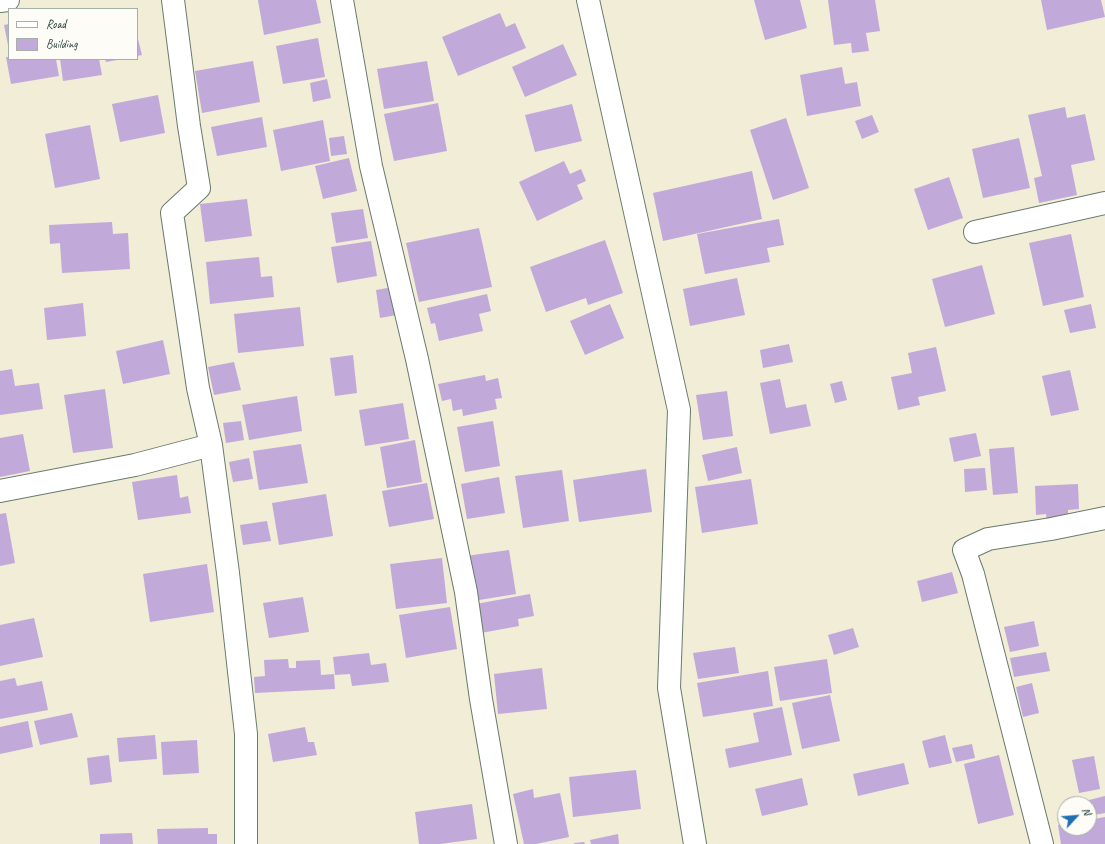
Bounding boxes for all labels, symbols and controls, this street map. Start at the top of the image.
legend [8,8,138,60]
text: Road [46,16,66,32]
text: Building [46,36,78,52]
north arrow [1057,796,1097,836]
text: N [1079,805,1095,817]

